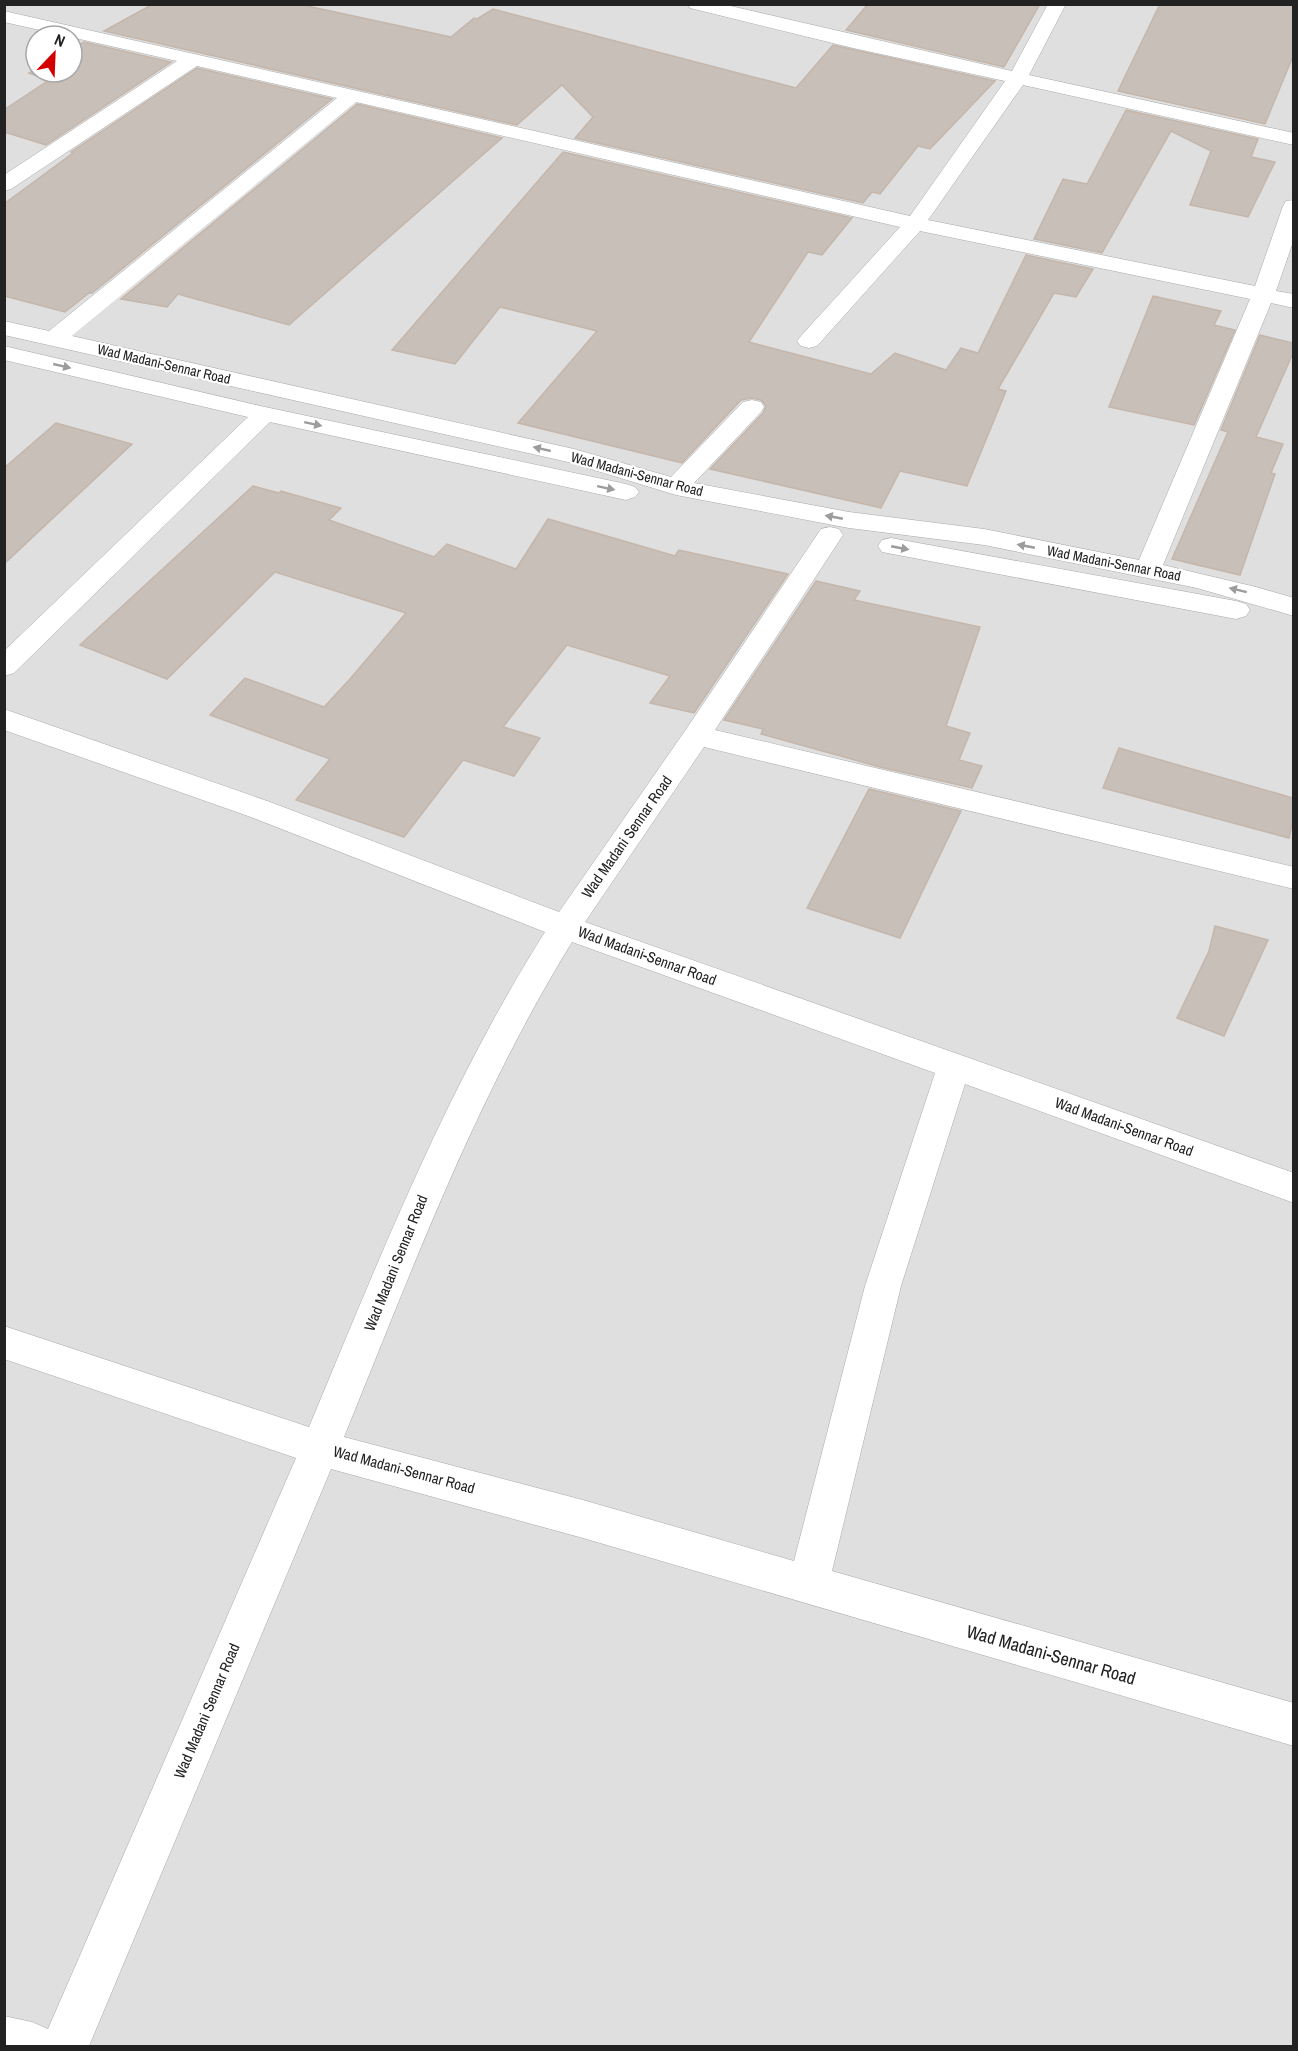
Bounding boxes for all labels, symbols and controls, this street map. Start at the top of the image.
north arrow [24,24,84,84]
text: N [51,28,69,52]
street label: Wad Madani-Sennar Road [96,340,232,388]
one-way arrow [52,361,71,371]
one-way arrow [304,420,323,429]
one-way arrow [532,444,551,453]
street label: Wad Madani-Sennar Road [569,448,705,500]
one-way arrow [597,483,615,493]
one-way arrow [824,512,843,521]
one-way arrow [1017,541,1036,550]
street label: Wad Madani-Sennar Road [1045,541,1183,585]
one-way arrow [891,544,910,553]
one-way arrow [1229,585,1247,595]
street label: Wad Madani Sennar Road [576,771,677,902]
street label: Wad Madani-Sennar Road [575,921,719,990]
street label: Wad Madani-Sennar Road [1052,1092,1196,1161]
street label: Wad Madani Sennar Road [359,1192,432,1334]
street label: Wad Madani-Sennar Road [331,1440,477,1499]
street label: Wad Madani-Sennar Road [964,1618,1139,1691]
street label: Wad Madani Sennar Road [169,1640,245,1782]

